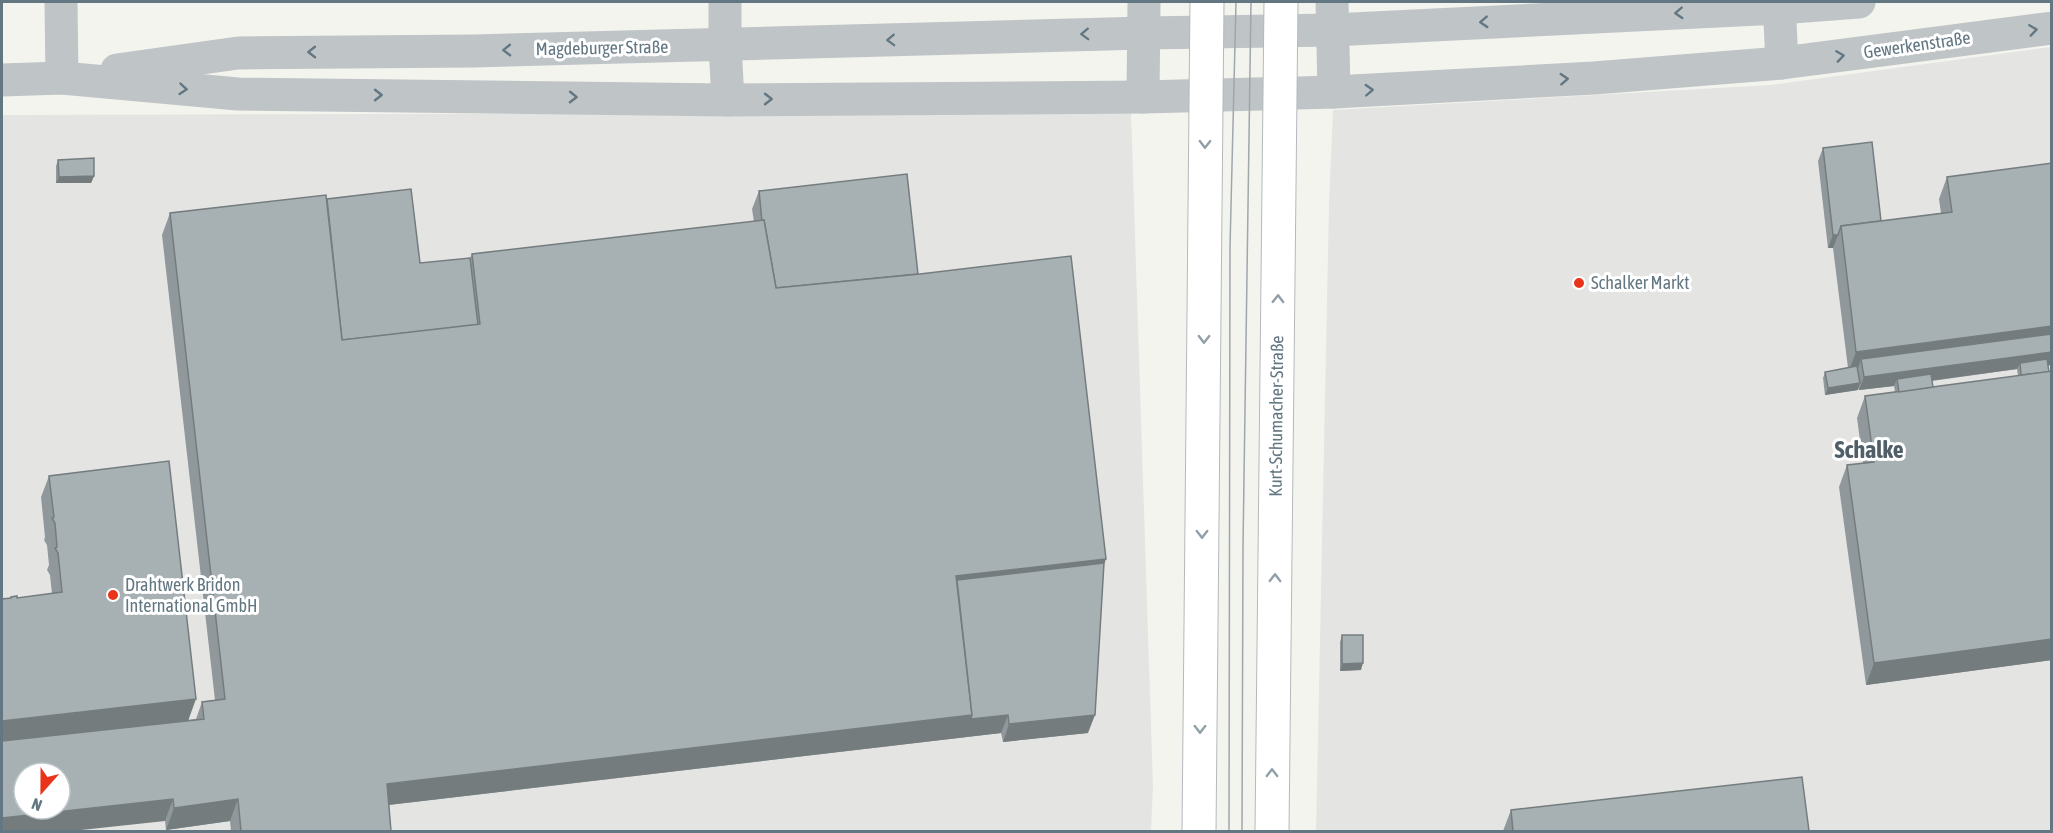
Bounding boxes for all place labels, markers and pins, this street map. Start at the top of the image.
place label: Schalker Markt [1591,272,1689,293]
marker: Schalker Markt [1572,276,1586,290]
place label: Drahtwerk Bridon International GmbH [125,574,258,616]
marker: Drahtwerk Bridon International GmbH [106,588,120,602]

